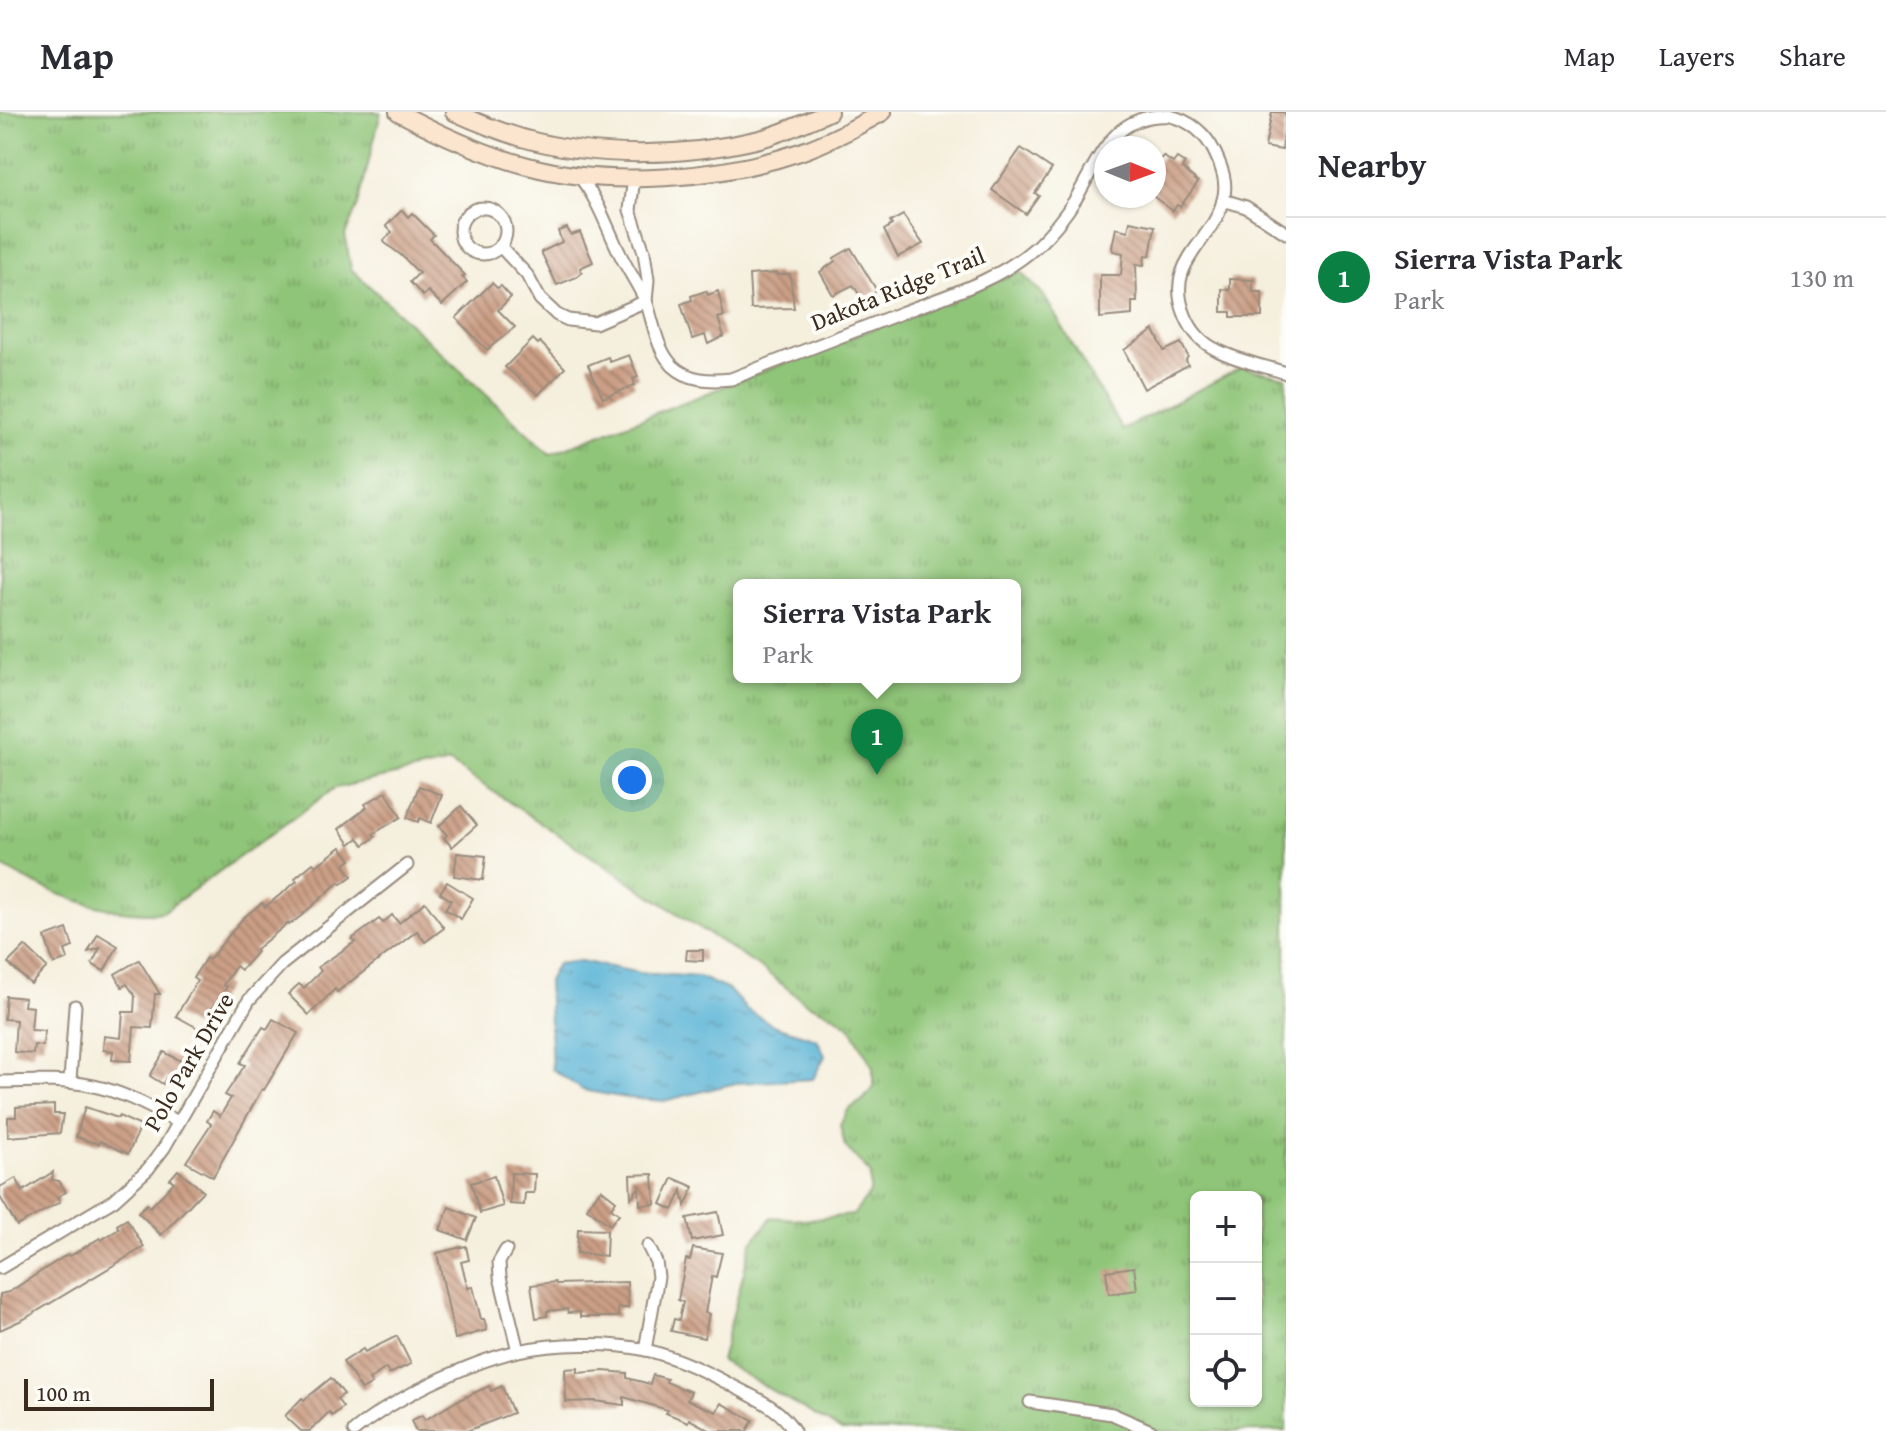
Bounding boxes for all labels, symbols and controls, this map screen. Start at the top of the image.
text: Map [40,27,114,83]
text: Map [1564,35,1615,76]
text: Layers [1659,35,1735,76]
text: Share [1779,35,1846,76]
north arrow [1094,136,1166,208]
text: Nearby [1318,140,1427,189]
text: Sierra Vista Park [1394,236,1622,280]
street label: Dakota Ridge Trail [806,238,990,339]
text: 1 [1337,258,1351,297]
text: 130 m [1789,258,1854,297]
text: Park [1394,280,1444,319]
popup [733,579,1021,683]
text: Sierra Vista Park [763,590,991,634]
text: Park [763,634,813,673]
pin: 1 [851,709,903,775]
your location [612,760,652,800]
street label: Polo Park Drive [135,986,242,1138]
map controls [1190,1191,1262,1407]
button: + [1190,1191,1262,1263]
button: − [1190,1263,1262,1335]
button: locate [1190,1335,1262,1407]
scale bar [24,1375,214,1411]
text: 100 m [36,1377,91,1409]

